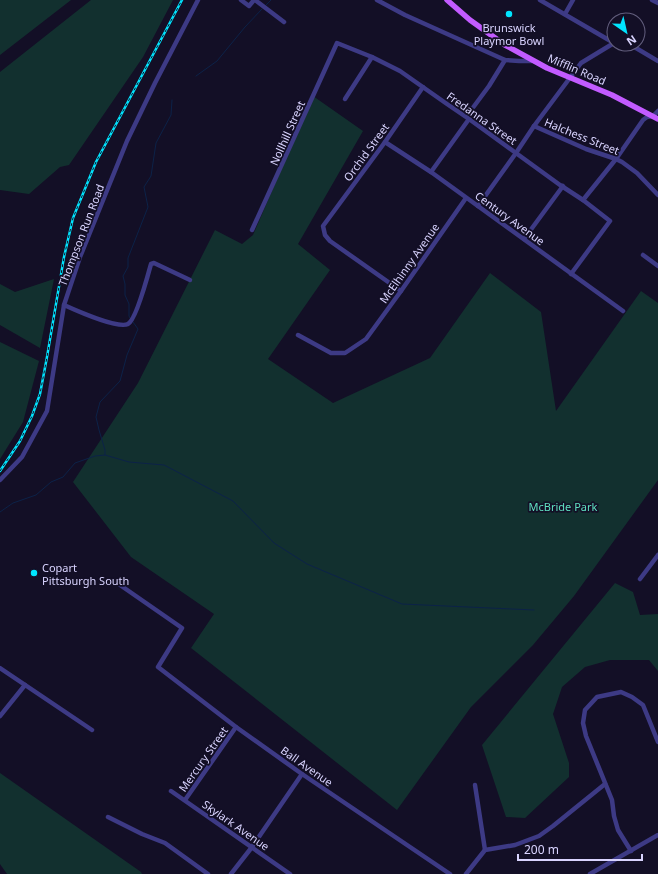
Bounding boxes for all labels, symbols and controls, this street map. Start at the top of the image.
marker: Brunswick Playmor Bowl [504,9,514,19]
north arrow [606,12,646,52]
place label: Brunswick Playmor Bowl [474,20,544,48]
text: N [624,32,640,49]
street label: Mifflin Road [545,50,609,88]
street label: Fredanna Street [444,88,520,148]
street label: Nollhill Street [266,98,308,168]
street label: Halchess Street [542,114,622,158]
street label: Orchid Street [340,120,392,184]
street label: Thompson Run Road [55,182,107,288]
street label: Century Avenue [472,188,548,248]
street label: McElhinny Avenue [376,220,442,306]
park label: McBride Park [529,499,598,514]
place label: Copart Pittsburgh South [42,560,129,588]
marker: Copart Pittsburgh South [29,568,39,578]
street label: Mercury Street [175,723,231,795]
street label: Ball Avenue [278,743,336,789]
street label: Skylark Avenue [200,796,272,854]
scale bar [518,836,642,862]
text: 200 m [524,841,559,858]

